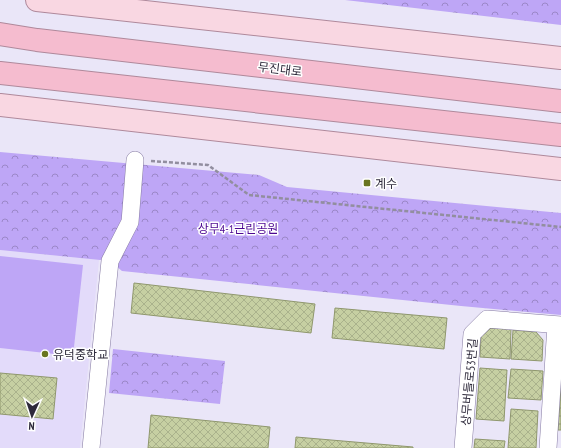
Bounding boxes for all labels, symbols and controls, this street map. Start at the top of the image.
street label: 무진대로 [257,59,303,79]
place label: 계수 [375,176,397,191]
marker: 계수 [362,178,372,188]
park label: 상무4-1근린공원 [198,221,278,236]
street label: 상무버들로53번길 [458,337,480,427]
place label: 유덕중학교 [53,347,108,362]
marker: 유덕중학교 [40,349,50,359]
north arrow [12,396,52,436]
text: N [28,419,35,433]

